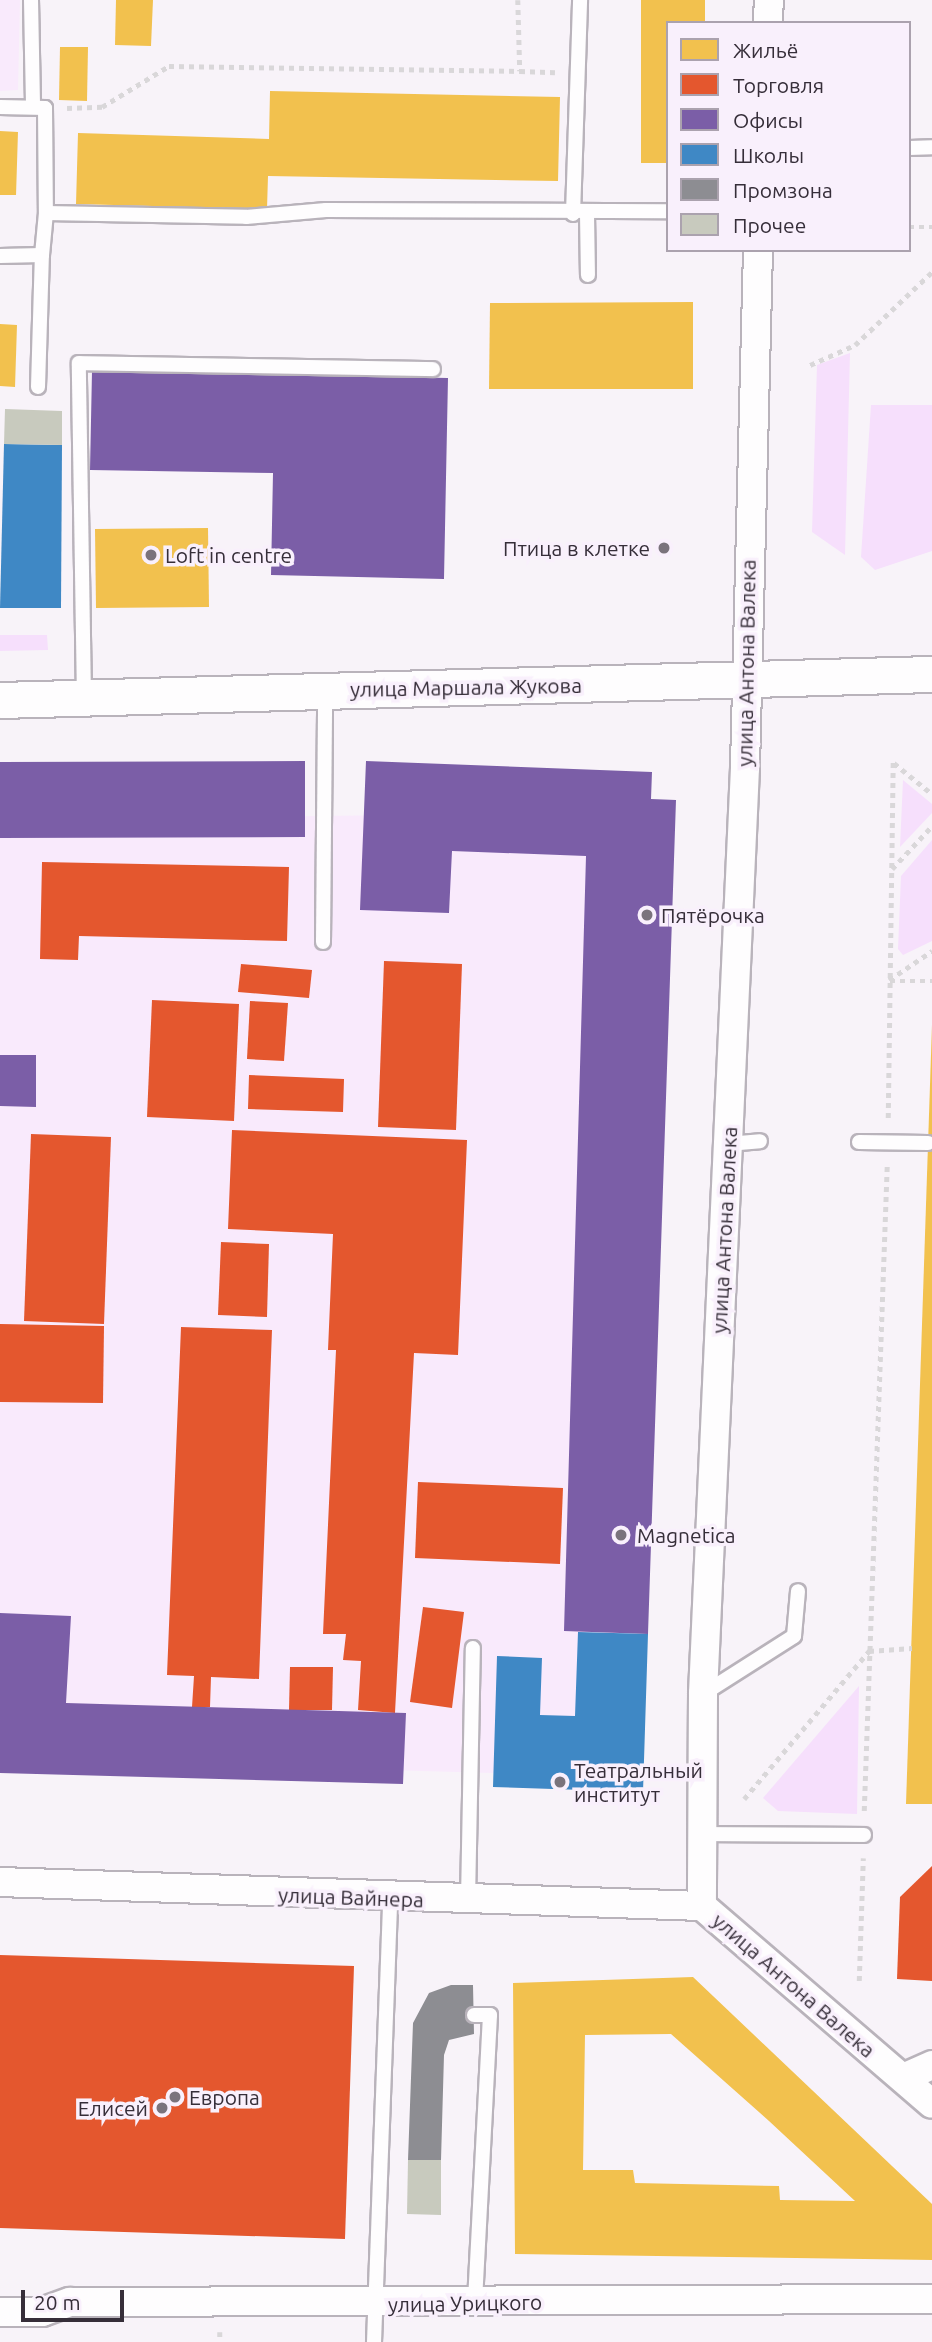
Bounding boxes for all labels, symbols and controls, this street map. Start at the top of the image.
legend [666,21,911,252]
text: Жильё [733,38,798,62]
text: Торговля [733,73,824,97]
text: Офисы [733,108,803,132]
text: Школы [733,143,804,167]
text: Промзона [733,178,833,202]
text: Прочее [733,213,806,237]
place label: Птица в клетке [503,535,650,561]
marker: Птица в клетке [656,540,672,556]
place label: Loft in centre [165,542,292,568]
marker: Loft in centre [143,547,159,563]
street label: улица Антона Валека [732,559,760,767]
street label: улица Маршала Жукова [350,672,582,702]
place label: Пятёрочка [661,902,765,928]
marker: Пятёрочка [639,907,655,923]
street label: улица Антона Валека [706,1126,742,1334]
place label: Magnetica [637,1522,736,1548]
marker: Magnetica [611,1525,631,1545]
place label: Театральный институт [574,1757,703,1807]
marker: Театральный институт [552,1774,568,1790]
street label: улица Вайнера [278,1882,424,1912]
street label: улица Антона Валека [708,1908,880,2062]
place label: Европа [189,2084,260,2110]
marker: Европа [167,2089,183,2105]
place label: Елисей [78,2095,148,2121]
marker: Елисей [154,2100,170,2116]
scale bar [24,2276,128,2320]
street label: улица Урицкого [388,2289,542,2317]
text: 20 m [34,2290,81,2314]

